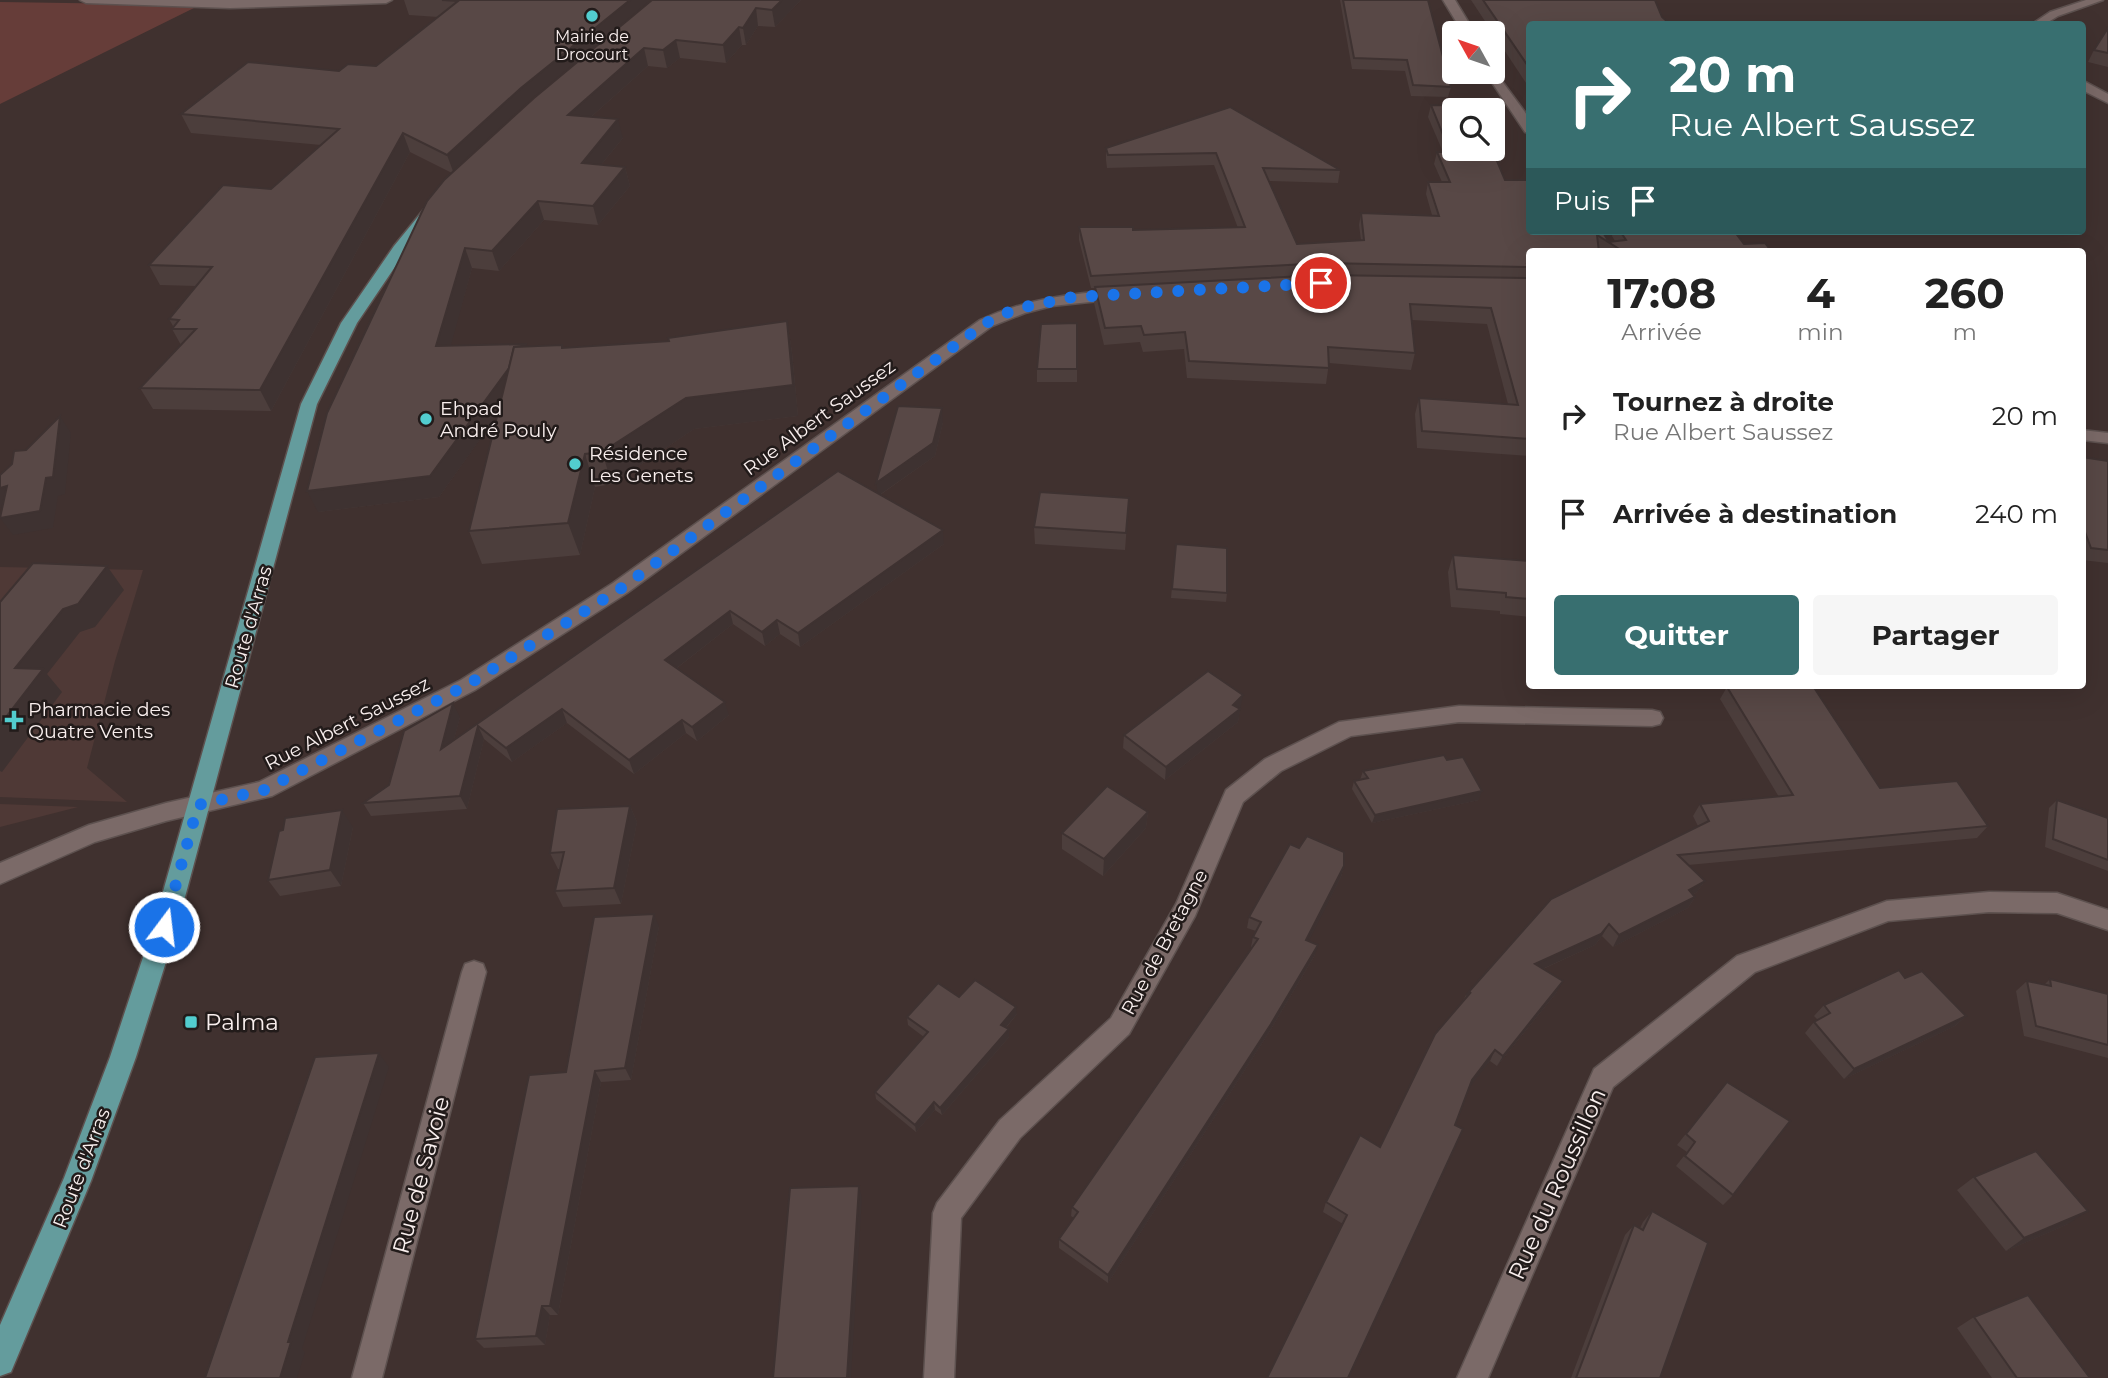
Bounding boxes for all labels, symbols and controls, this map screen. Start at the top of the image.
marker: Mairie de Drocourt [584,8,600,24]
north arrow [1442,21,1505,84]
map controls [1442,21,1505,161]
place label: Mairie de Drocourt [555,27,629,64]
text: 20 m [1669,45,1796,104]
icon: right [1554,49,1645,140]
button: search [1442,98,1505,161]
text: Rue Albert Saussez [1669,105,1975,144]
icon: arrive [1624,182,1662,220]
text: Puis [1554,185,1610,217]
pin [1291,253,1351,313]
icon: arrive [1302,264,1340,302]
text: 17:08 [1607,267,1716,319]
text: 4 [1806,267,1835,319]
text: 260 [1925,267,2005,319]
text: Arrivée [1621,318,1702,346]
text: min [1797,318,1843,346]
text: m [1953,318,1977,346]
street label: Rue Albert Saussez [739,355,900,480]
text: Tournez à droite [1613,386,1834,418]
place label: Ehpad André Pouly [440,397,557,442]
icon: right [1554,397,1592,435]
text: 20 m [1992,400,2058,432]
marker: Ehpad André Pouly [418,411,434,427]
text: Rue Albert Saussez [1613,418,1833,446]
place label: Résidence Les Genets [589,442,693,487]
marker: Résidence Les Genets [567,456,583,472]
icon: arrive [1554,495,1592,533]
text: Arrivée à destination [1613,498,1897,530]
text: 240 m [1975,498,2058,530]
street label: Route d'Arras [220,563,277,691]
button: Quitter [1554,595,1799,675]
button: Partager [1813,595,2058,675]
street label: Rue Albert Saussez [261,672,434,775]
place label: Pharmacie des Quatre Vents [28,698,170,743]
marker: Pharmacie des Quatre Vents [6,712,22,728]
street label: Rue de Bretagne [1116,866,1212,1019]
position arrow [127,890,201,964]
place label: Palma [205,1008,279,1036]
marker: Palma [183,1014,199,1030]
street label: Rue du Roussillon [1502,1084,1612,1284]
street label: Rue de Savoie [387,1093,455,1257]
street label: Route d'Arras [48,1105,115,1231]

